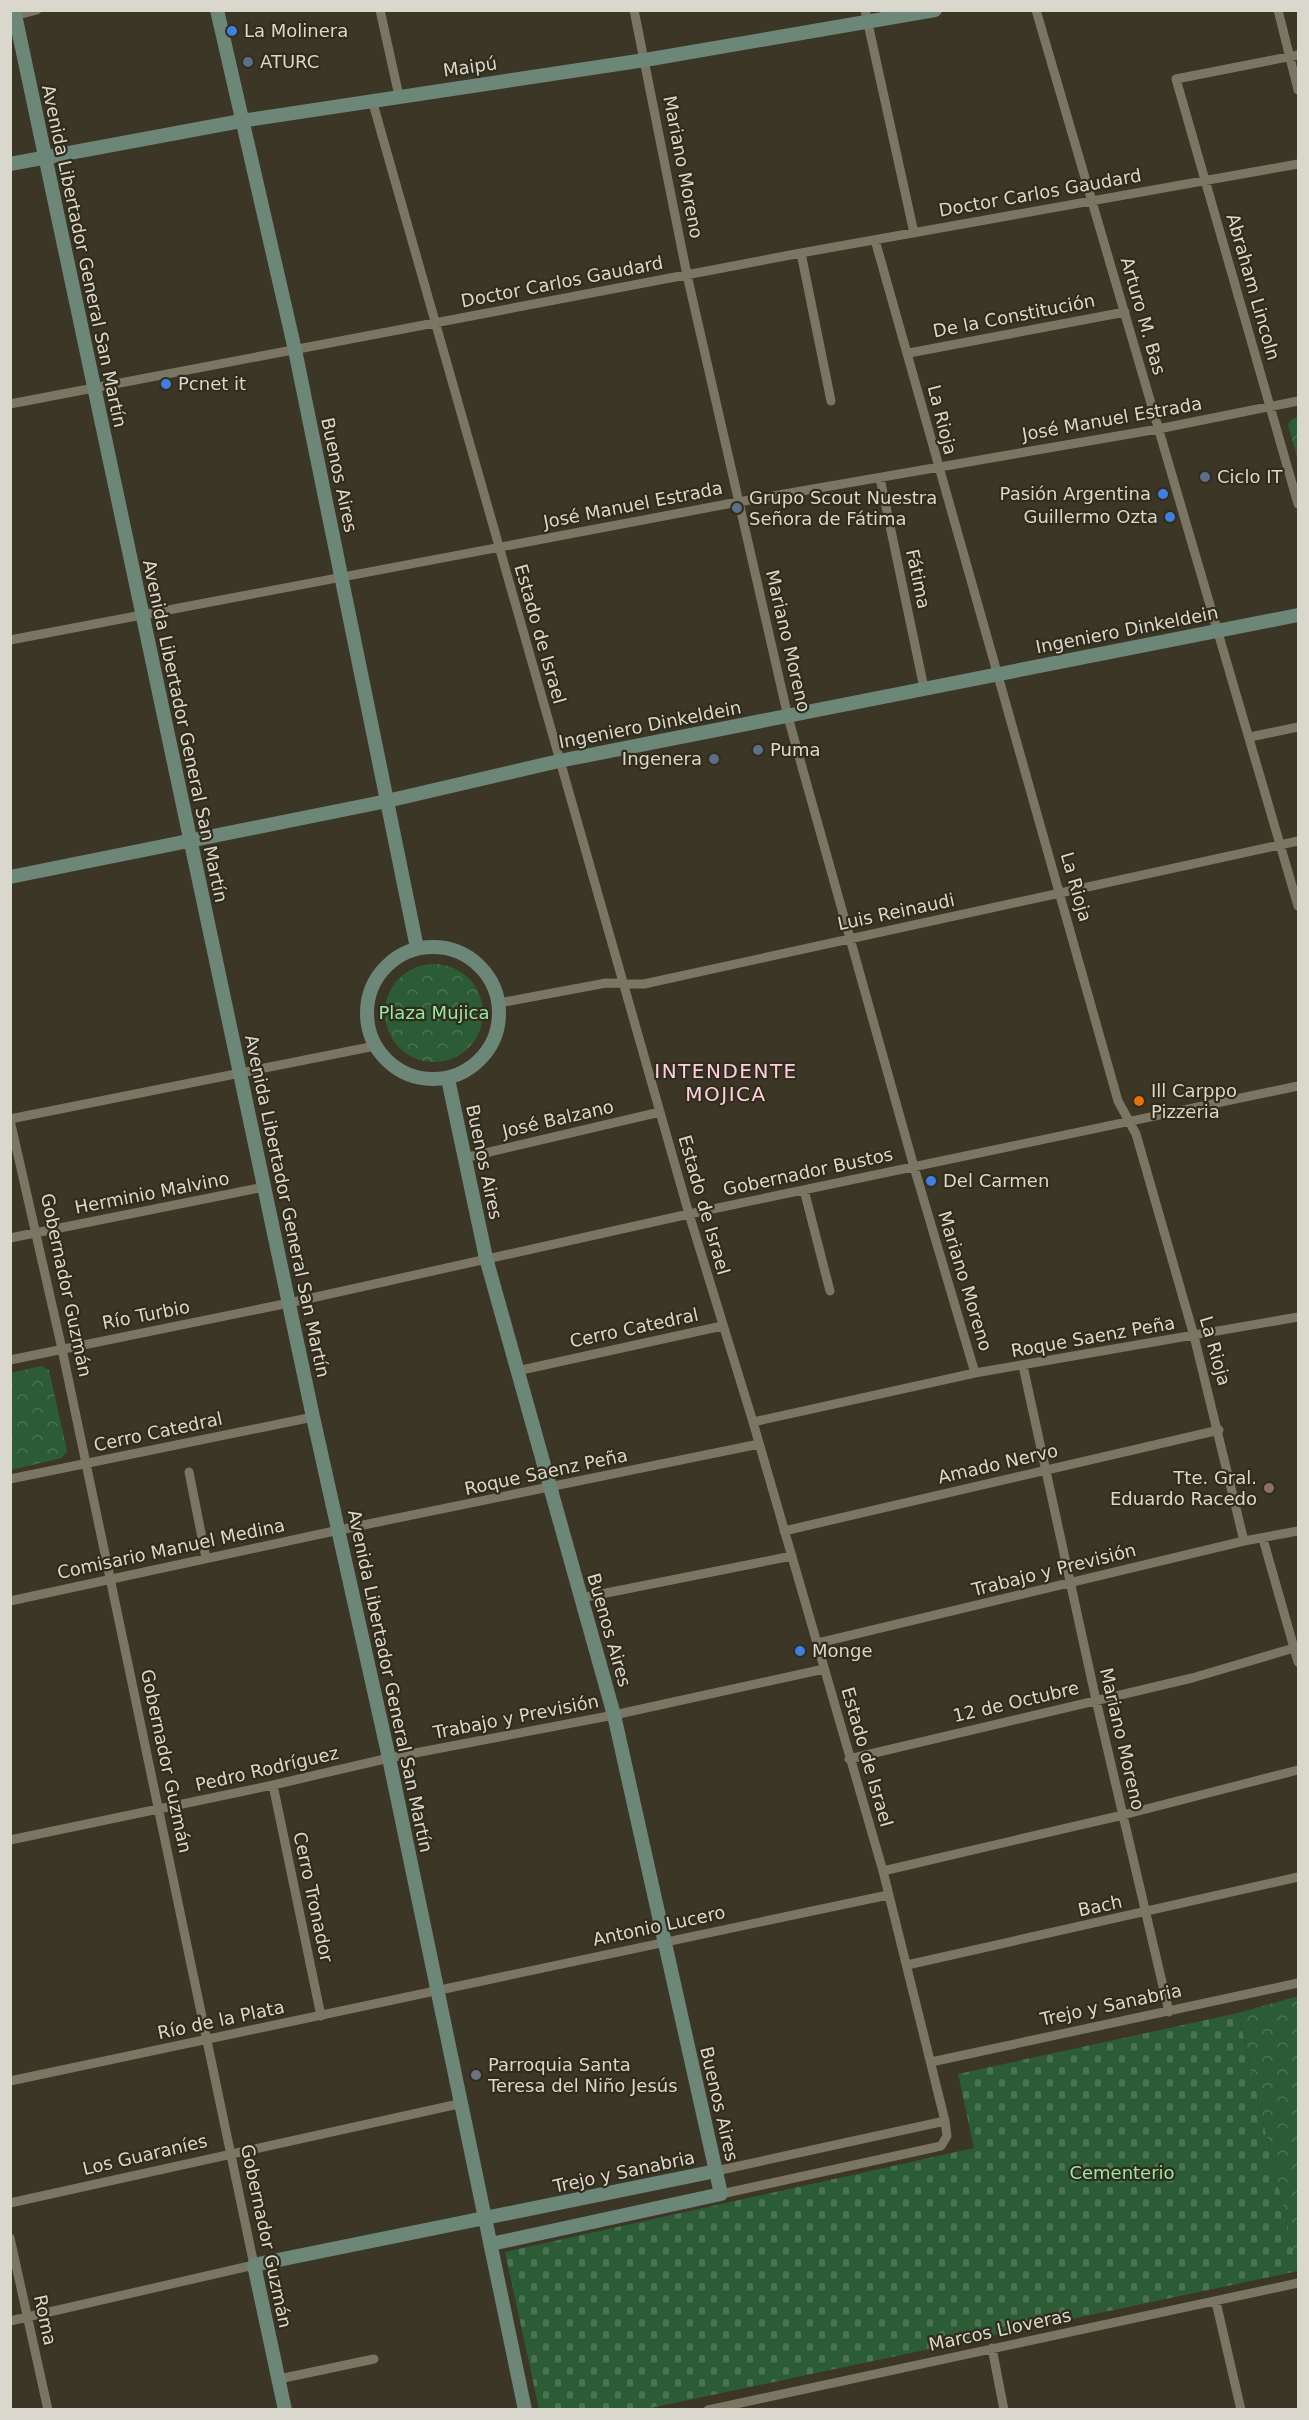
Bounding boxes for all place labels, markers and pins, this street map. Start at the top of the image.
place label: La Molinera [244,20,348,41]
marker: La Molinera [225,24,239,38]
place label: ATURC [260,51,319,72]
marker: ATURC [241,55,255,69]
place label: Pcnet it [178,373,246,394]
marker: Pcnet it [159,377,173,391]
place label: Ciclo IT [1217,466,1284,487]
marker: Ciclo IT [1198,470,1212,484]
place label: Pasión Argentina [1000,483,1151,504]
place label: Grupo Scout Nuestra Señora de Fátima [749,487,937,529]
marker: Pasión Argentina [1156,487,1170,501]
marker: Grupo Scout Nuestra Señora de Fátima [730,501,744,515]
place label: Guillermo Ozta [1024,506,1158,527]
marker: Guillermo Ozta [1163,510,1177,524]
place label: Puma [770,739,821,760]
marker: Puma [751,743,765,757]
place label: Ingenera [622,748,702,769]
marker: Ingenera [707,752,721,766]
place label: Ill Carppo Pizzeria [1151,1080,1237,1122]
marker: Ill Carppo Pizzeria [1132,1094,1146,1108]
place label: Del Carmen [943,1170,1049,1191]
marker: Del Carmen [924,1174,938,1188]
place label: Tte. Gral. Eduardo Racedo [1110,1467,1257,1509]
marker: Tte. Gral. Eduardo Racedo [1262,1481,1276,1495]
place label: Monge [812,1640,872,1661]
marker: Monge [793,1644,807,1658]
place label: Parroquia Santa Teresa del Niño Jesús [487,2054,678,2096]
marker: Parroquia Santa Teresa del Niño Jesús [469,2068,483,2082]

